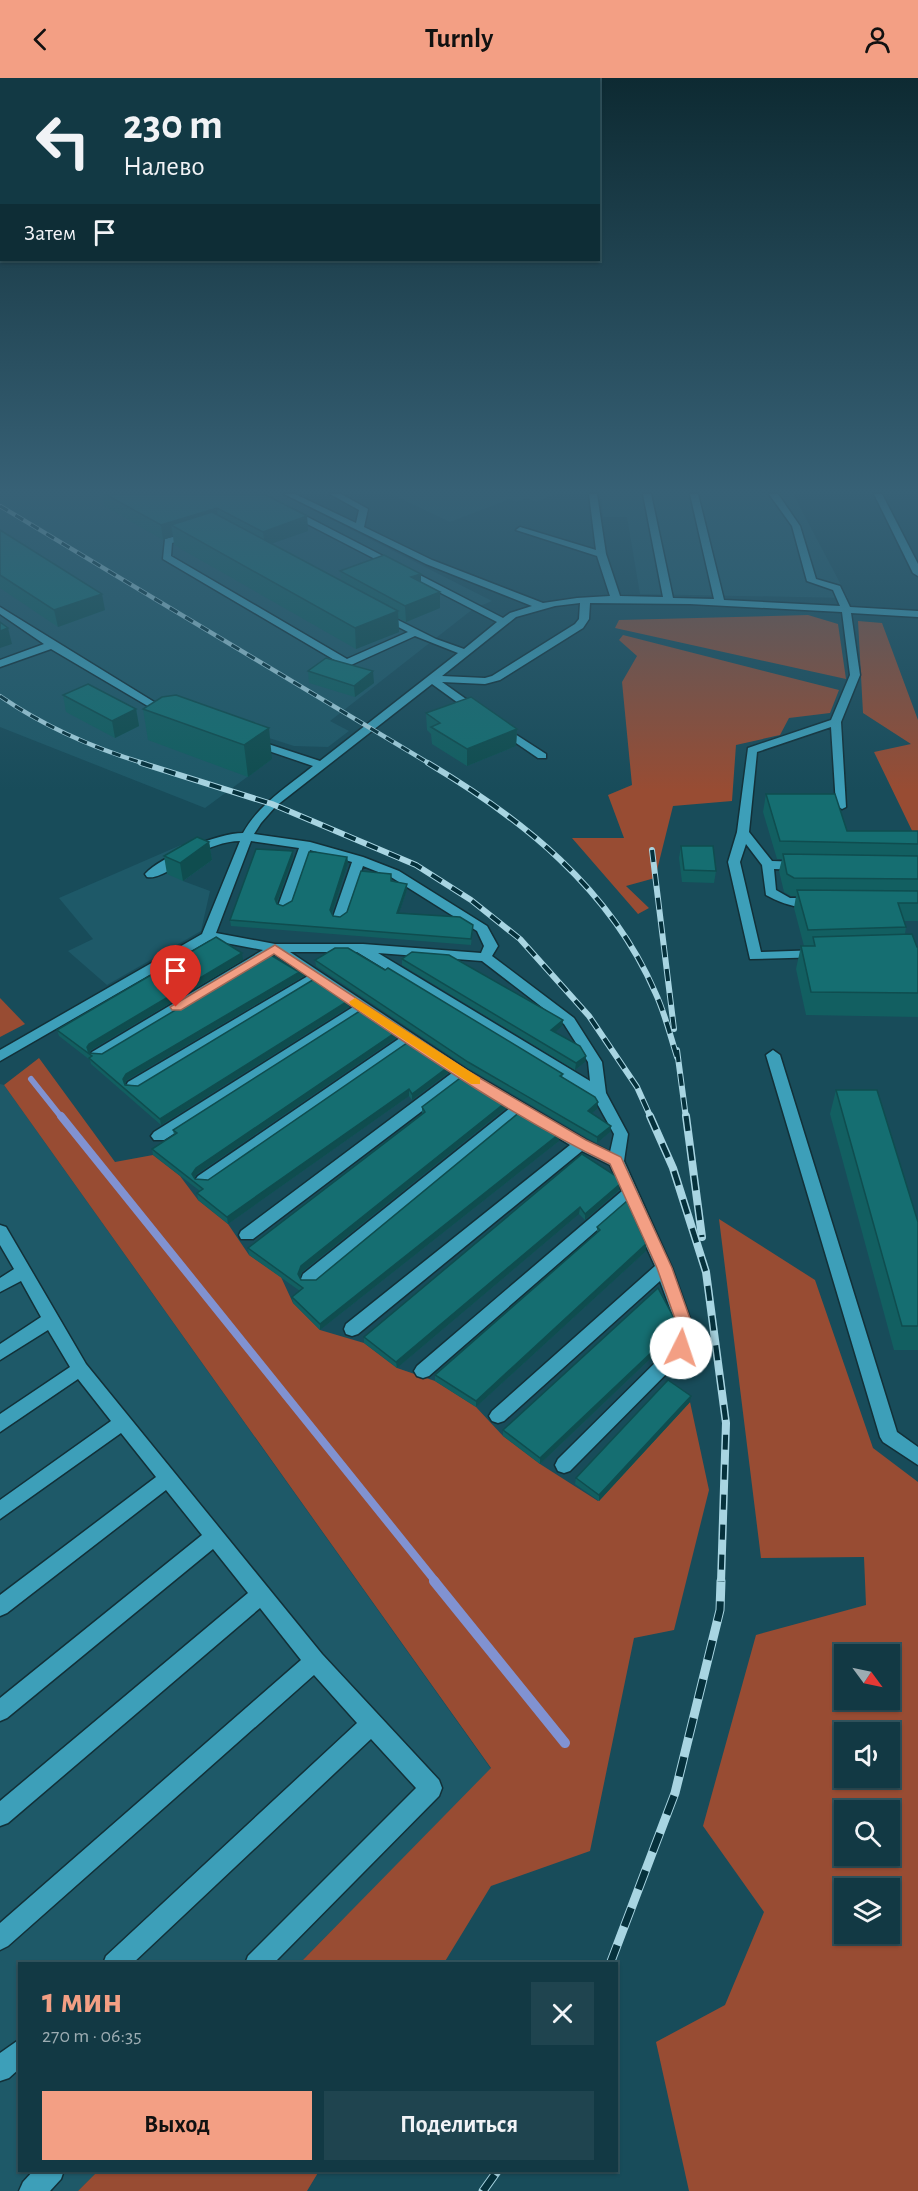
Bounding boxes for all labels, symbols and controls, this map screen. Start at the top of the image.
icon: back [24,23,57,56]
icon: person [861,23,894,56]
text: Turnly [425,25,493,52]
icon: left [24,102,102,180]
text: 230 m [123,104,223,146]
text: Налево [123,153,205,180]
icon: arrive [88,216,121,249]
text: Затем [24,222,76,244]
pin [150,945,201,1007]
icon: arrive [159,954,192,987]
position arrow [649,1316,713,1380]
north arrow [834,1644,900,1710]
map controls [834,1644,900,1944]
button: sound [834,1722,900,1788]
button: search [834,1800,900,1866]
button: layers [834,1878,900,1944]
button: close [531,1982,594,2045]
text: 1 мин [42,1983,122,2019]
text: 270 m · 06:35 [42,2026,142,2046]
button: Выход [42,2091,312,2160]
button: Поделиться [324,2091,594,2160]

